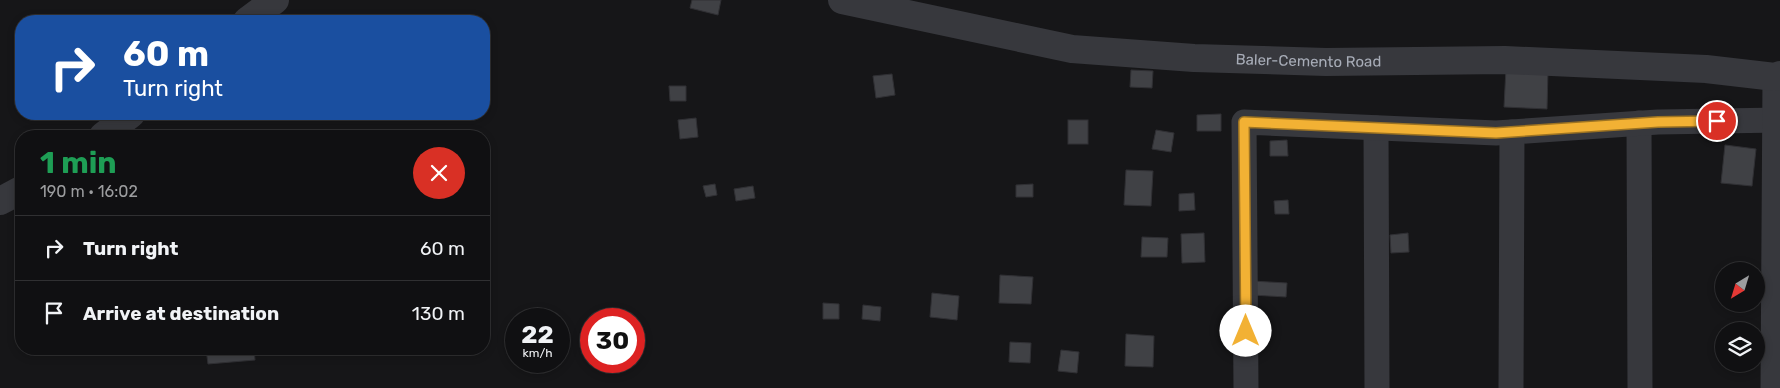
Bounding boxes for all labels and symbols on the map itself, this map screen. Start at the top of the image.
street label: Baler-Cemento Road [1235,50,1381,71]
pin [1696,100,1738,142]
north arrow [1715,262,1765,312]
position arrow [1219,304,1271,356]
speed limit sign: 30 [580,308,645,373]

